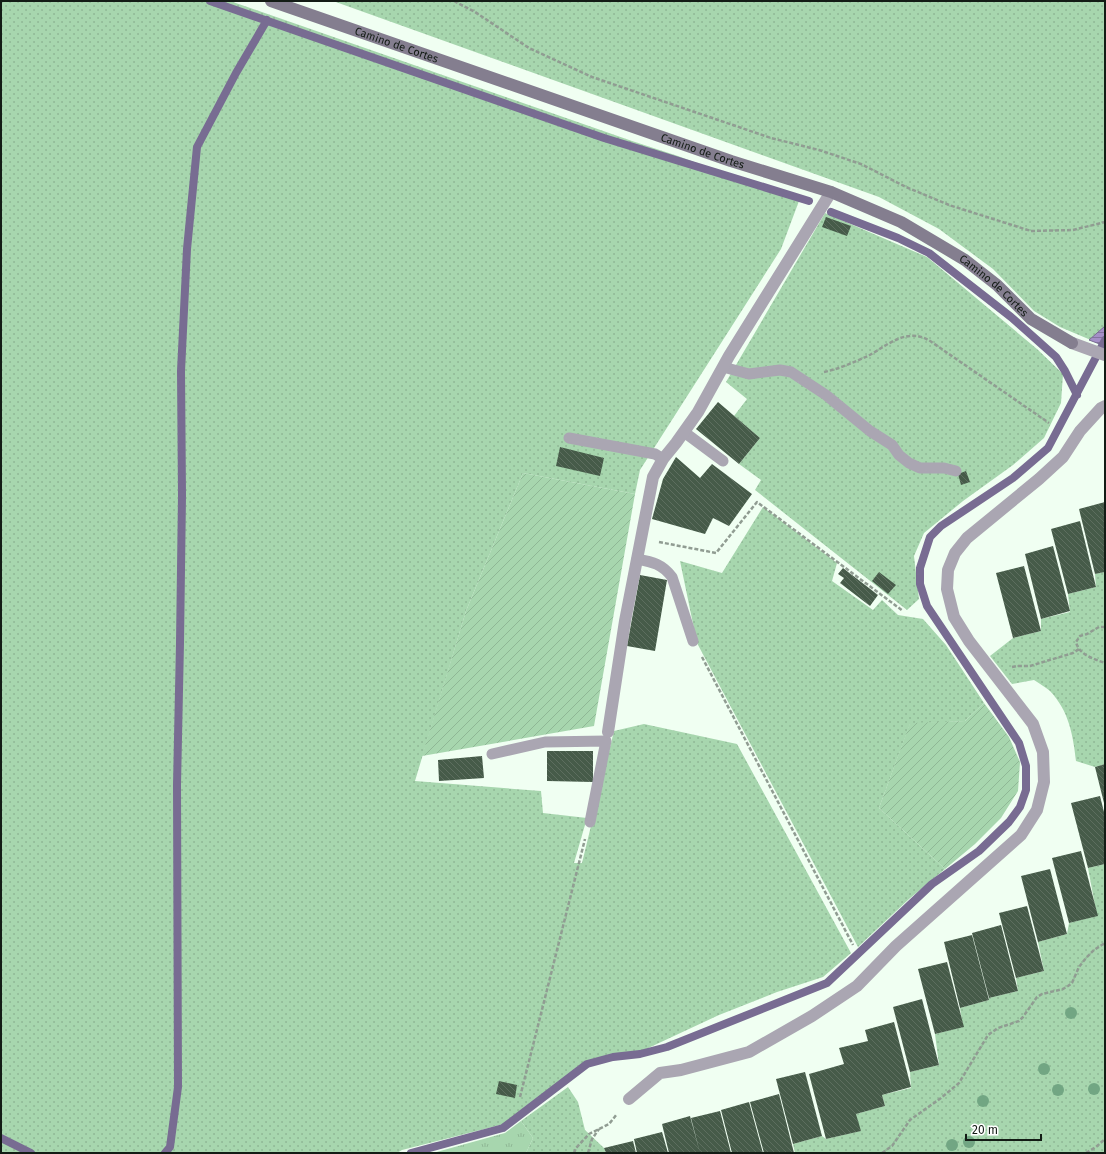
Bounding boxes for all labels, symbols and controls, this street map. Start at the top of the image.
street label: Camino de Cortes [353,25,440,66]
street label: Camino de Cortes [659,131,746,172]
street label: Camino de Cortes [957,252,1031,320]
scale bar [966,1116,1041,1142]
text: 20 m [972,1123,998,1137]

